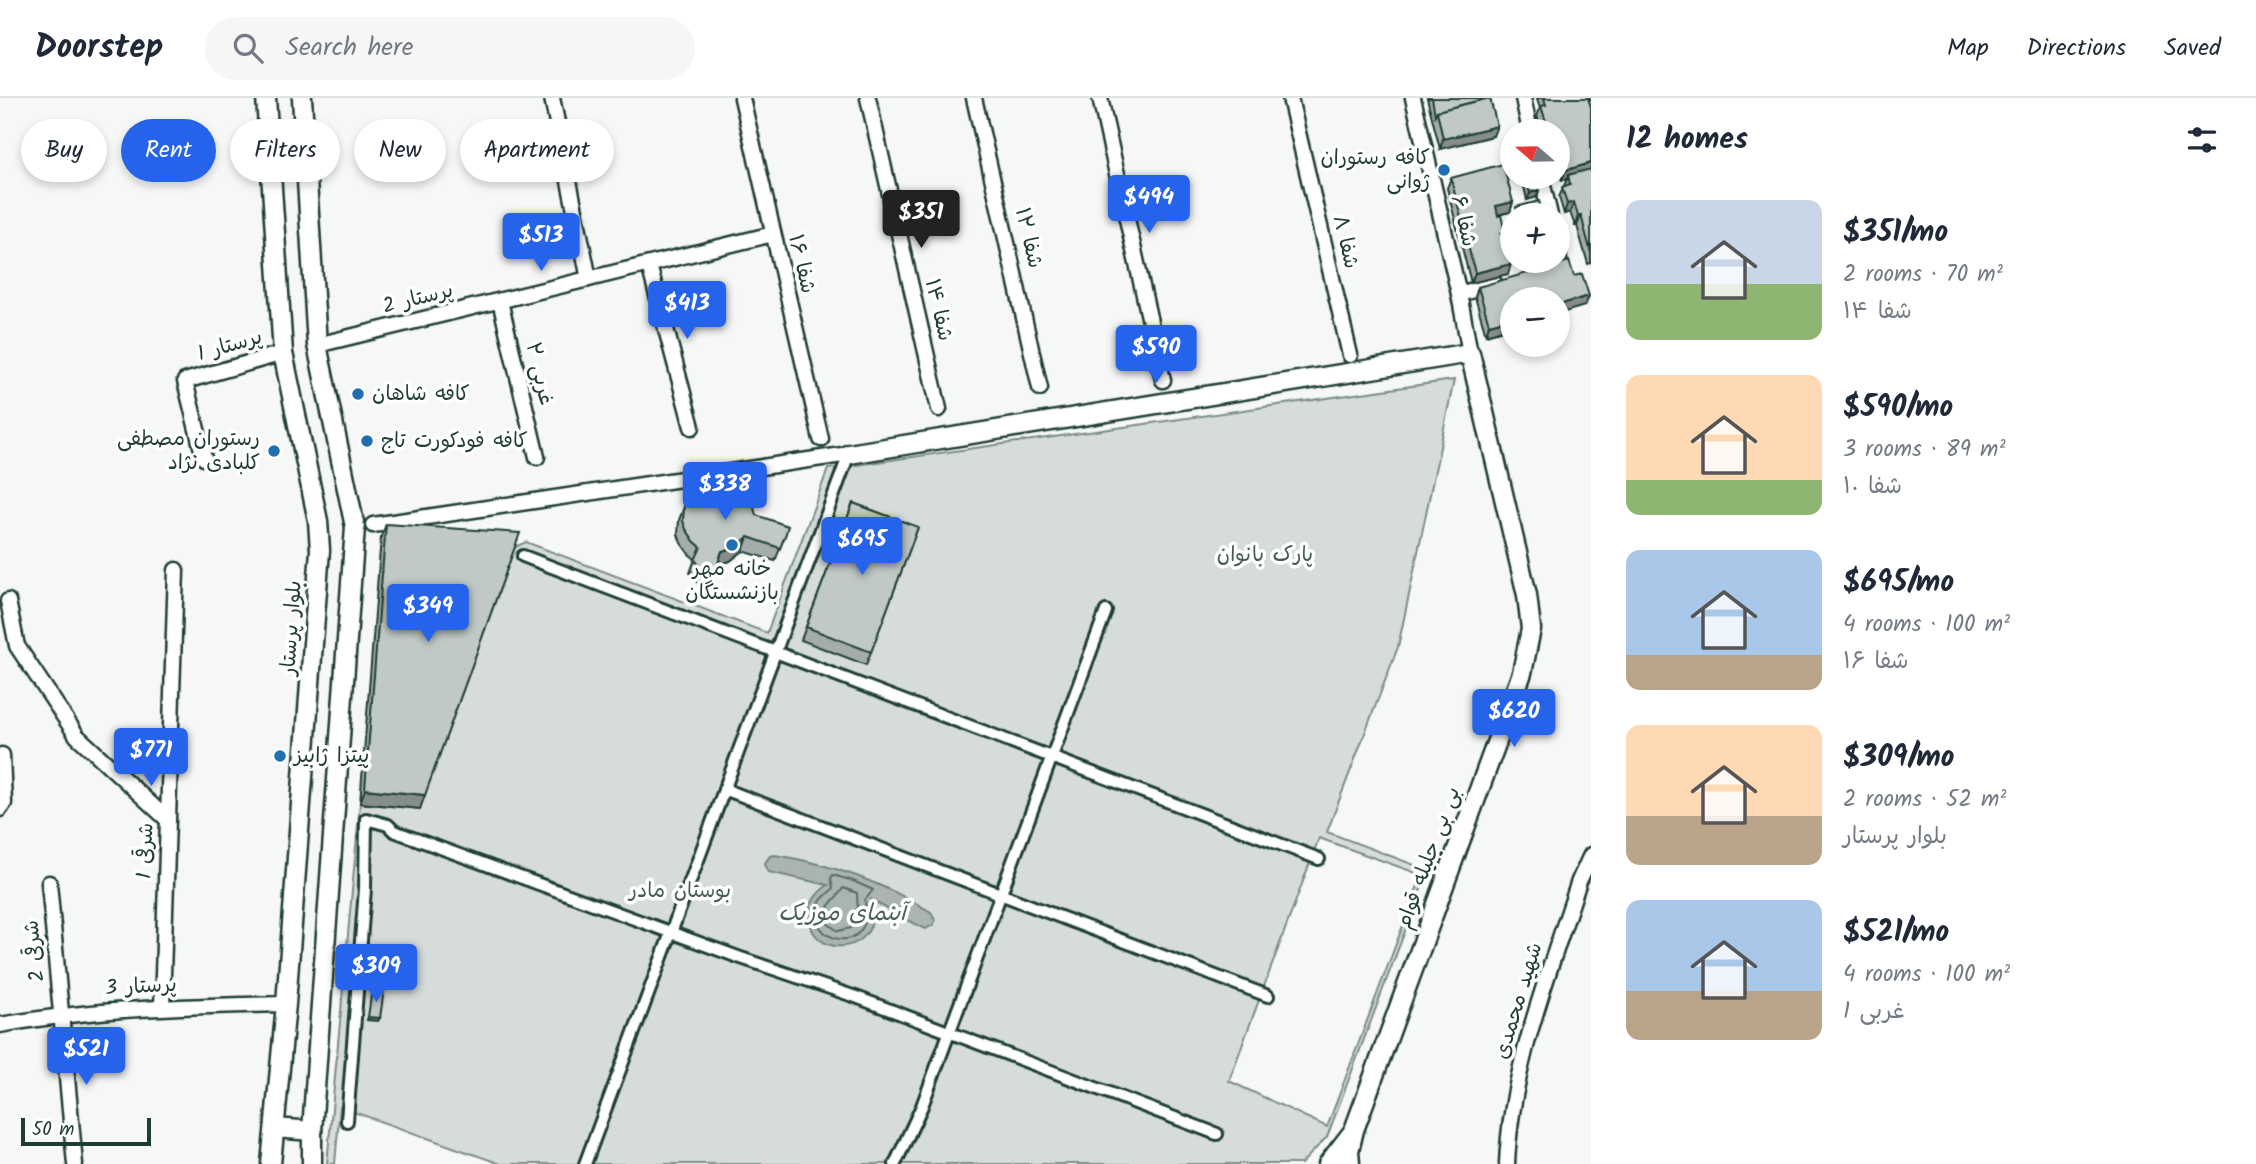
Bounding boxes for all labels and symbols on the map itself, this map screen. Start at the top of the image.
north arrow [1500,119,1570,189]
place label: کافه رستوران ژوانی [1320,142,1430,199]
marker: کافه رستوران ژوانی [1436,162,1452,178]
pin: $494 [1108,176,1190,235]
pin: $351 [880,190,962,250]
street label: شفا ۶ [1441,192,1485,250]
street label: شفا ۱۲ [1005,204,1051,272]
street label: شفا ۸ [1323,212,1367,272]
pin: $513 [500,214,582,273]
street label: شفا ۱۶ [778,231,824,297]
street label: پرستار 2 [379,274,457,324]
street label: شفا ۱۴ [915,276,961,344]
pin: $413 [646,282,728,341]
street label: پرستار 1 [194,321,266,371]
pin: $590 [1115,326,1197,385]
street label: ۲ غربی [516,339,562,409]
place label: کافه شاهان [372,378,470,411]
marker: کافه شاهان [350,386,366,402]
place label: رستوران مصطفی کلبادی نژاد [117,423,260,480]
place label: کافه فودکورت تاج [381,425,528,458]
marker: کافه فودکورت تاج [359,433,375,449]
marker: رستوران مصطفی کلبادی نژاد [266,443,282,459]
pin: $338 [684,462,766,522]
pin: $695 [821,518,903,577]
marker: خانه مهر بازنشستگان [724,537,740,553]
park label: پارک بانوان [1217,539,1313,572]
place label: خانه مهر بازنشستگان [685,553,779,610]
street label: بلوار پرستار [272,579,312,679]
pin: $349 [387,584,469,644]
pin: $620 [1473,690,1555,749]
pin: $771 [110,728,192,788]
place label: پیتزا ژابیز [292,740,369,773]
marker: پیتزا ژابیز [272,748,288,764]
street label: بی بی جلیله قوام [1388,782,1470,934]
street label: شرقی 1 [129,822,163,880]
park label: بوستان مادر [627,875,731,908]
water label: آبنمای موزیک [778,896,912,932]
street label: شرقی 2 [15,918,55,984]
street label: شهید محمدی [1486,939,1552,1063]
pin: $309 [335,944,417,1004]
street label: پرستار 3 [104,969,178,1005]
pin: $521 [45,1028,127,1087]
scale bar [21,1115,150,1147]

